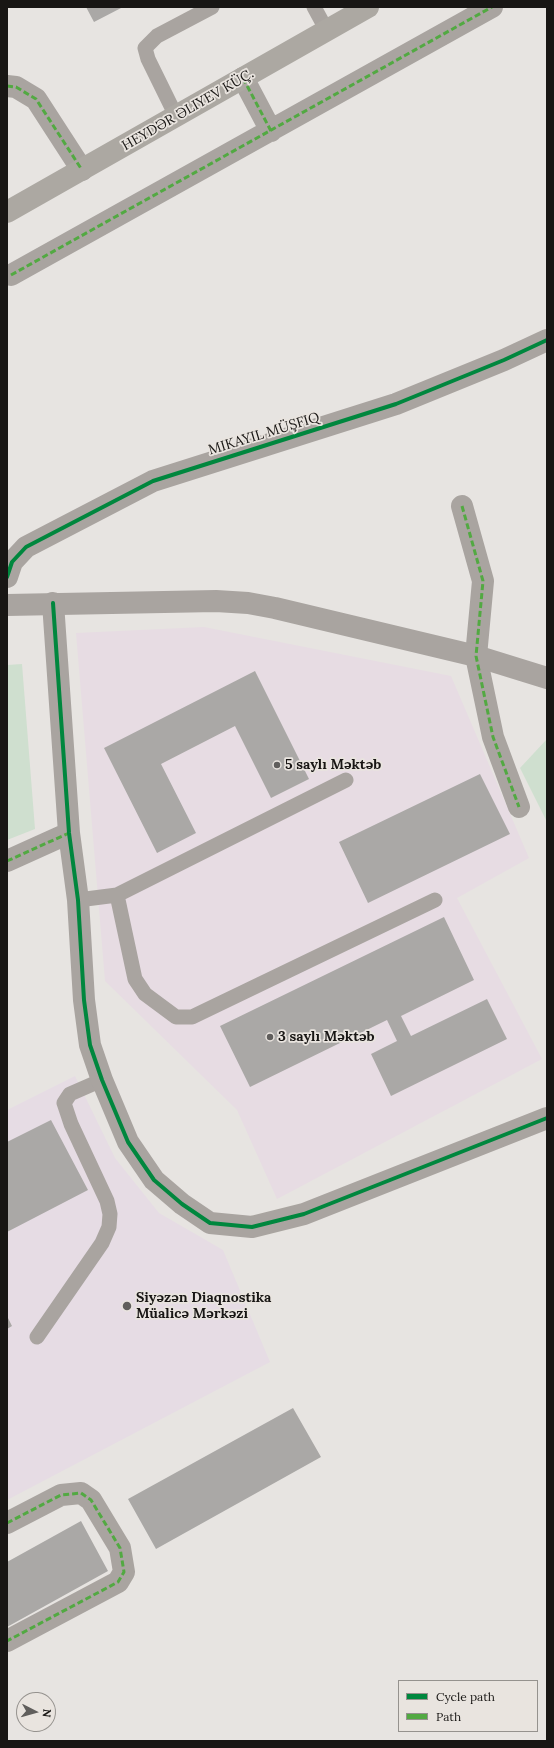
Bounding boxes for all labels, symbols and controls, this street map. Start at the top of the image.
street label: HEYDƏR ƏLIYEV KÜÇ. [119,65,257,155]
street label: MIKAYIL MÜŞFIQ [206,409,322,459]
place label: 5 saylı Məktəb [285,757,381,773]
marker: 5 saylı Məktəb [272,760,282,770]
place label: 3 saylı Məktəb [278,1029,374,1045]
marker: 3 saylı Məktəb [265,1032,275,1042]
place label: Siyəzən Diaqnostika Müalicə Mərkəzi [136,1290,271,1322]
marker: Siyəzən Diaqnostika Müalicə Mərkəzi [121,1300,133,1312]
legend [398,1680,538,1732]
text: Cycle path [436,1689,495,1704]
north arrow [16,1692,56,1732]
text: N [40,1708,54,1718]
text: Path [436,1709,461,1724]

